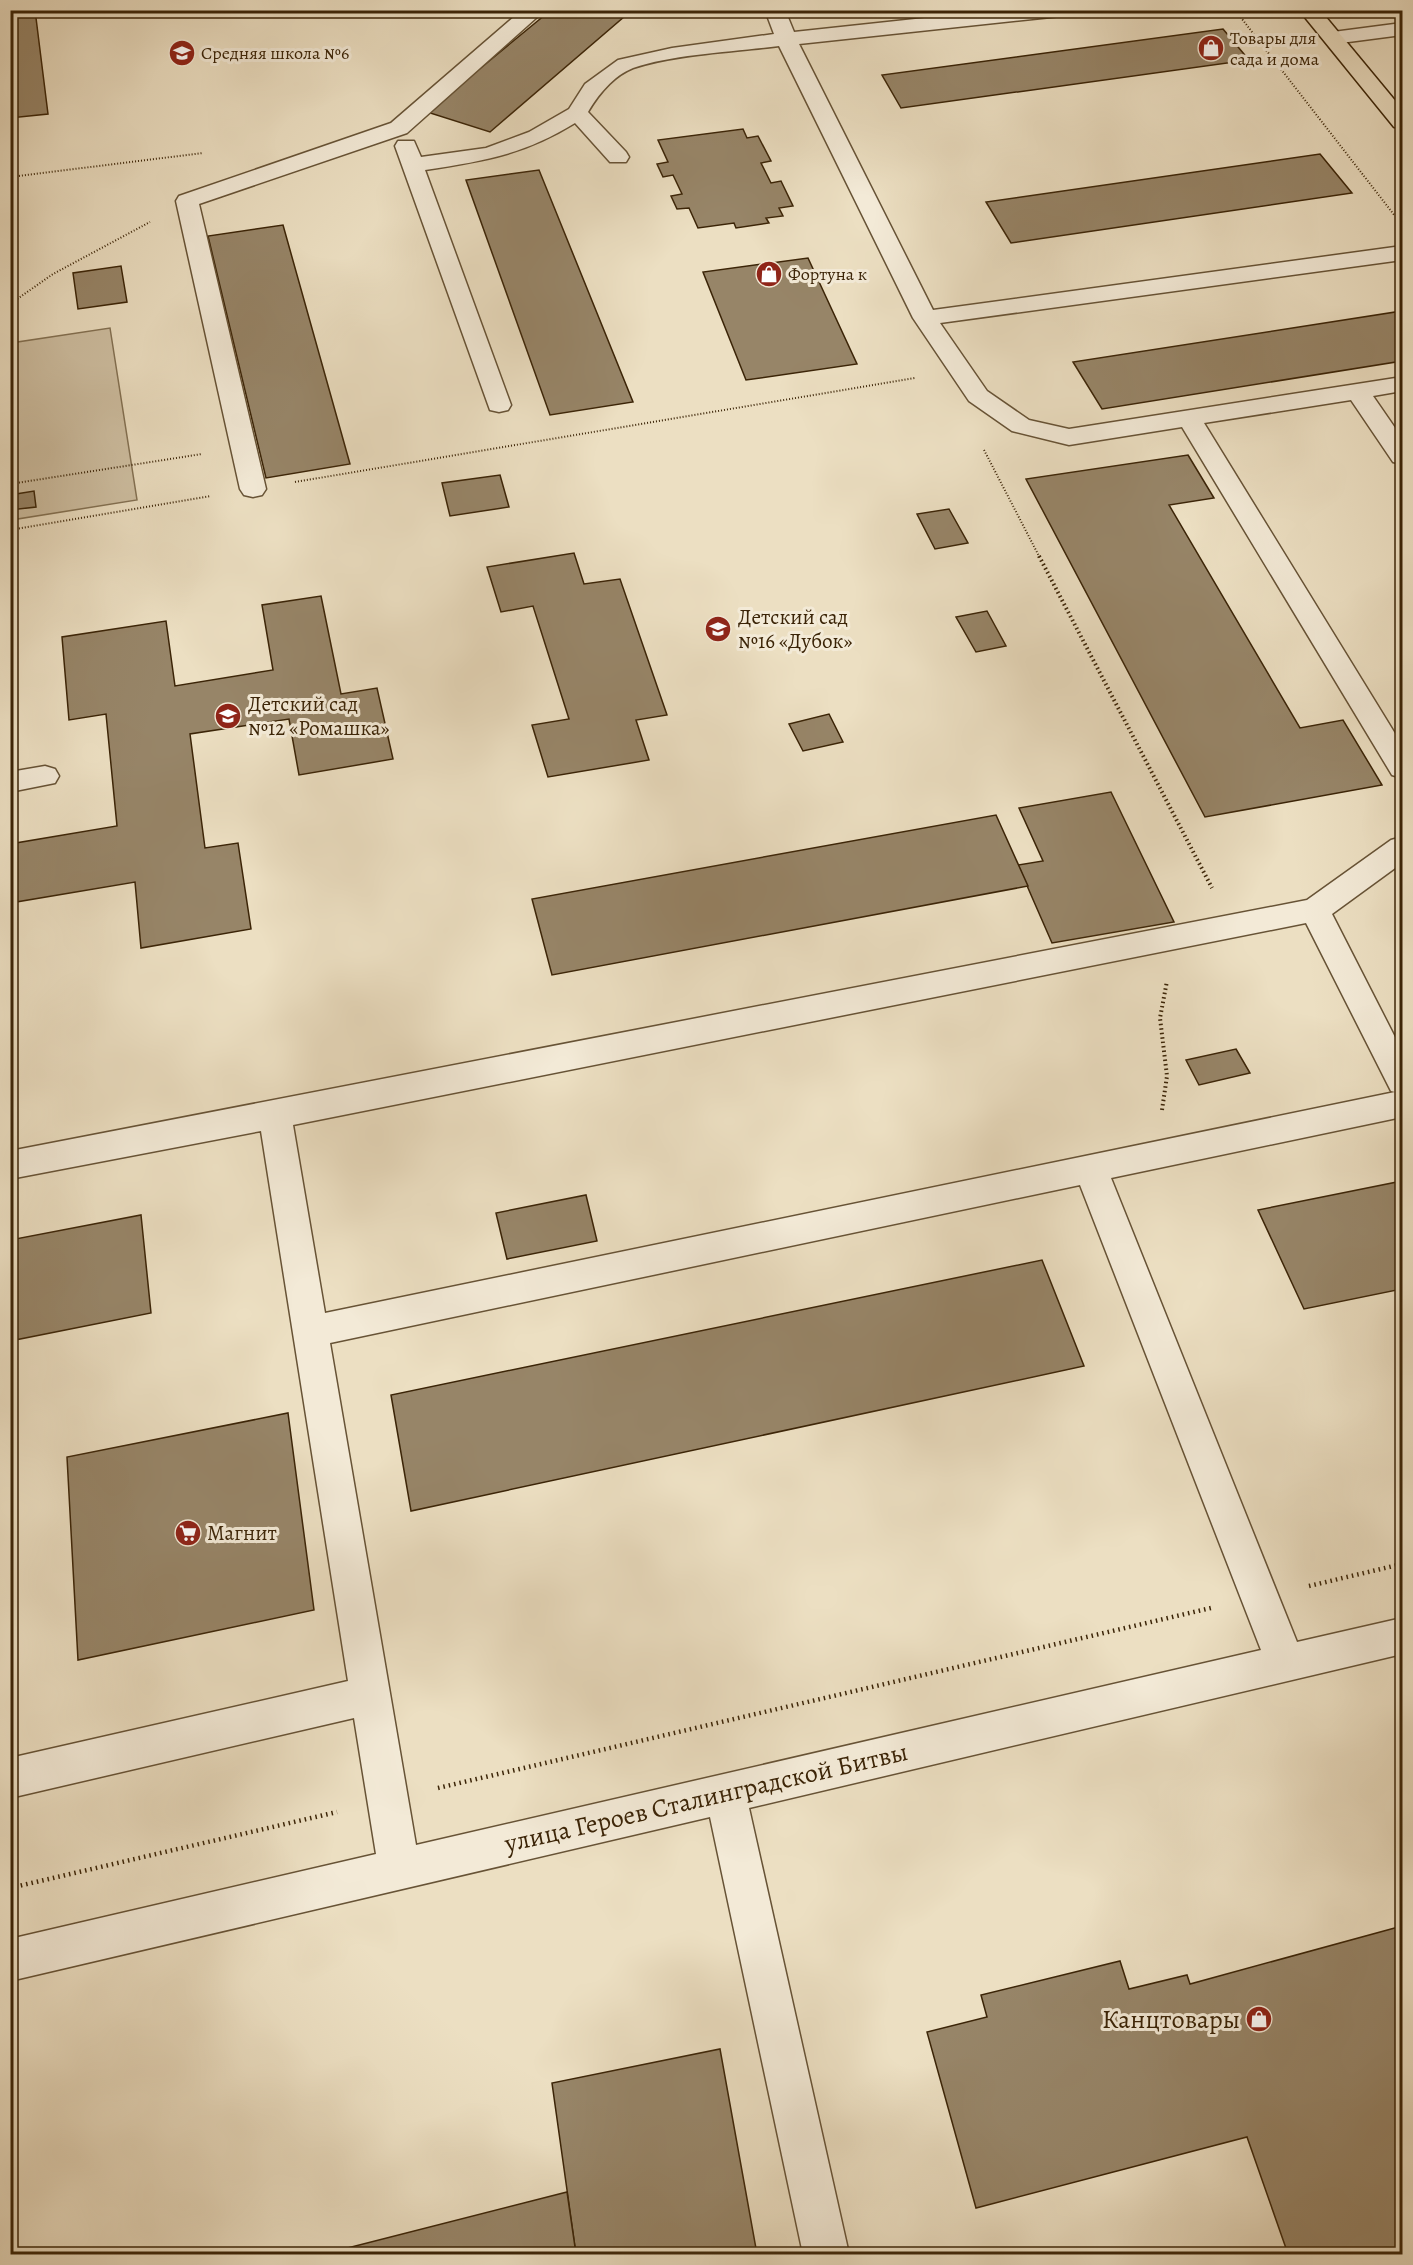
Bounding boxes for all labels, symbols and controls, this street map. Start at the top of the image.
place label: Товары для сада и дома [1230,26,1320,71]
shop icon: Товары для сада и дома [1196,33,1226,63]
school or university icon: Средняя школа №6 [167,38,197,68]
place label: Средняя школа №6 [201,41,349,65]
shop icon: Фортуна к [754,259,784,289]
place label: Фортуна к [788,262,867,286]
place label: Детский сад №16 «Дубок» [738,603,852,655]
school or university icon: Детский сад №16 «Дубок» [703,614,733,644]
place label: Детский сад №12 «Ромашка» [248,690,390,742]
school or university icon: Детский сад №12 «Ромашка» [213,701,243,731]
supermarket icon: Магнит [173,1518,203,1548]
place label: Магнит [207,1519,277,1547]
street label: улица Героев Сталинградской Битвы [500,1734,911,1861]
place label: Канцтовары [1102,2002,1240,2037]
shop icon: Канцтовары [1244,2004,1274,2034]

